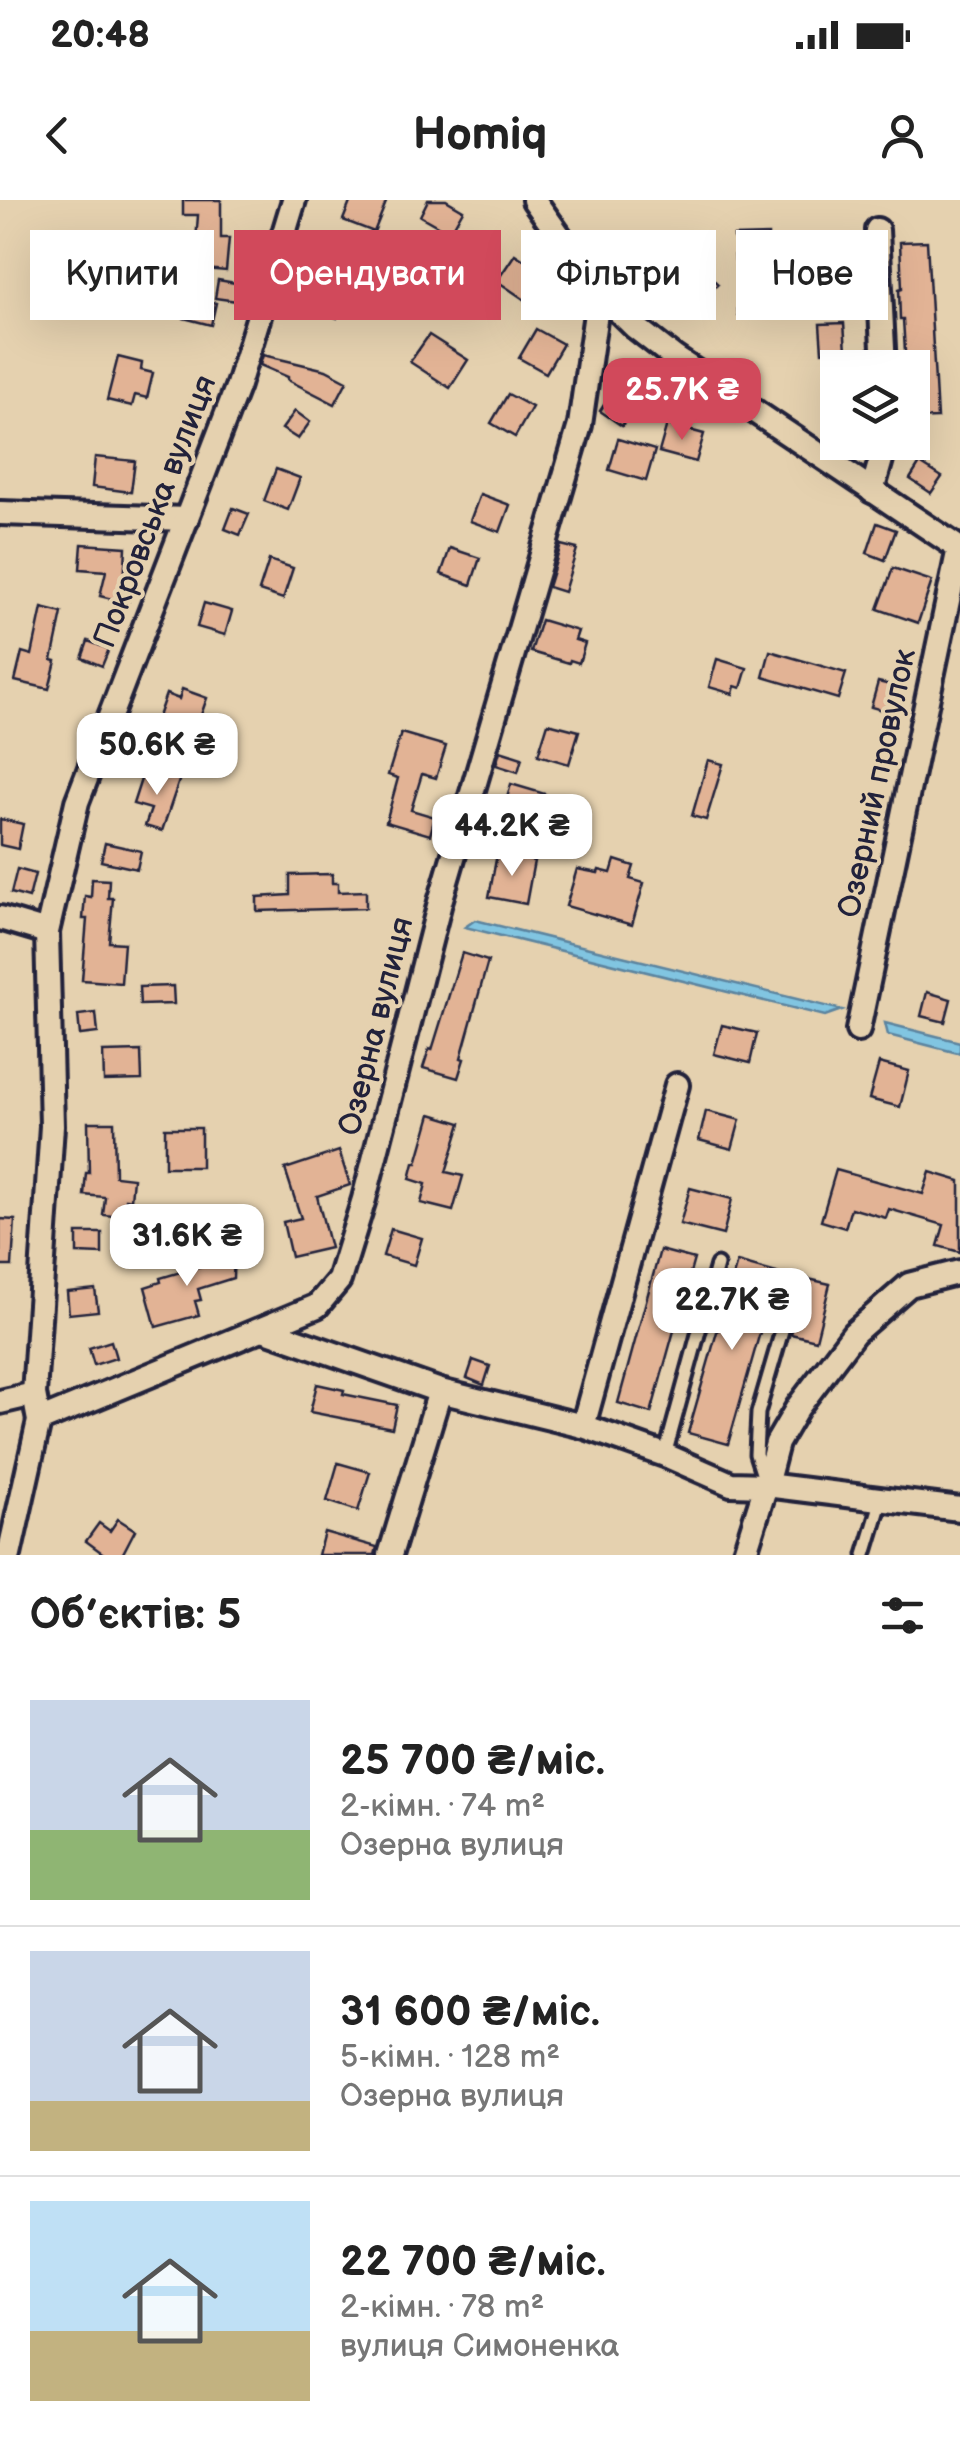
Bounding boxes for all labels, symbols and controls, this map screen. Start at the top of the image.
text: 20:48 [50,13,150,58]
icon: back [30,108,85,163]
text: Homiq [413,108,547,163]
icon: person [875,108,930,163]
chip: Купити [30,230,214,320]
chip: Орендувати [234,230,501,320]
chip: Фільтри [521,230,716,320]
chip: Нове [736,230,888,320]
map controls [820,350,930,460]
button: layers [820,350,930,460]
pin: 25.7K ₴ [590,358,774,443]
street label: Покровська вулиця [85,370,225,653]
text: 25.7K ₴ [625,371,739,410]
street label: Озерний провулок [830,645,925,921]
pin: 50.6K ₴ [65,713,249,798]
text: 50.6K ₴ [99,726,215,765]
pin: 44.2K ₴ [420,794,604,879]
text: 44.2K ₴ [454,807,570,846]
street label: Озерна вулиця [330,913,422,1140]
pin: 31.6K ₴ [95,1204,279,1289]
text: 31.6K ₴ [132,1217,242,1256]
pin: 22.7K ₴ [640,1268,824,1353]
text: 22.7K ₴ [675,1281,789,1320]
icon: filters [875,1588,930,1643]
text: Об’єктів: 5 [30,1590,241,1641]
text: 25 700 ₴/міс. [340,1736,605,1787]
icon: home [110,1740,230,1860]
text: 2-кімн. · 74 m² [340,1787,545,1826]
text: Озерна вулиця [340,1826,564,1865]
text: 31 600 ₴/міс. [340,1987,600,2038]
icon: home [110,1991,230,2111]
text: 5-кімн. · 128 m² [340,2038,560,2077]
text: Озерна вулиця [340,2077,564,2116]
text: 22 700 ₴/міс. [340,2237,606,2288]
icon: home [110,2241,230,2361]
text: 2-кімн. · 78 m² [340,2288,544,2327]
text: вулиця Симоненка [340,2327,620,2366]

